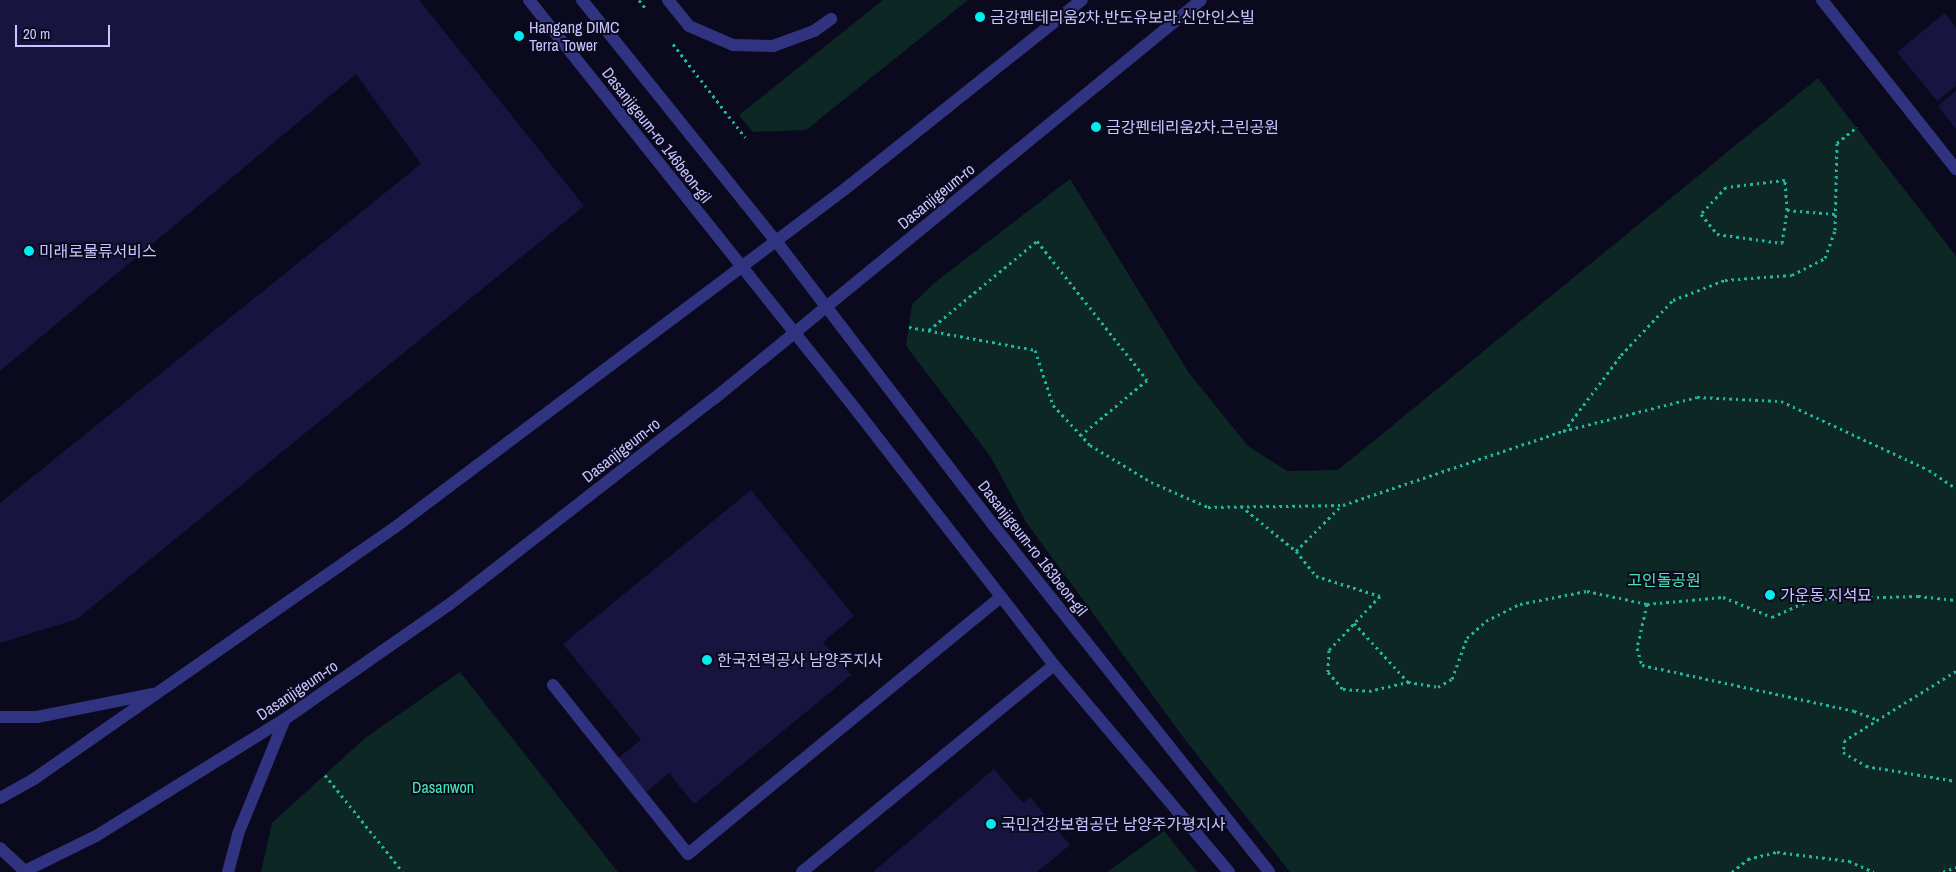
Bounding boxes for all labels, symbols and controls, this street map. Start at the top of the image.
place label: 금강펜테리움2차.반도유보라.신안인스빌 [990,7,1255,27]
marker: 금강펜테리움2차.반도유보라.신안인스빌 [974,11,986,23]
scale bar [18,15,112,47]
place label: Hangang DIMC Terra Tower [529,17,619,55]
text: 20 m [23,23,50,44]
marker: Hangang DIMC Terra Tower [513,30,525,42]
street label: Dasanjigeum-ro 146beon-gil [598,64,716,206]
place label: 금강펜테리움2차.근린공원 [1106,117,1279,137]
marker: 금강펜테리움2차.근린공원 [1090,121,1102,133]
street label: Dasanjigeum-ro [894,159,978,233]
place label: 미래로물류서비스 [39,241,157,261]
marker: 미래로물류서비스 [23,245,35,257]
street label: Dasanjigeum-ro [578,414,664,486]
street label: Dasanjigeum-ro 163beon-gil [974,477,1092,619]
park label: 고인돌공원 [1627,570,1701,590]
place label: 가운동 지석묘 [1780,585,1872,605]
marker: 가운동 지석묘 [1764,589,1776,601]
place label: 한국전력공사 남양주지사 [717,650,883,670]
marker: 한국전력공사 남양주지사 [701,654,713,666]
street label: Dasanjigeum-ro [253,656,341,724]
park label: Dasanwon [412,777,474,797]
place label: 국민건강보험공단 남양주가평지사 [1001,814,1225,834]
marker: 국민건강보험공단 남양주가평지사 [985,818,997,830]

